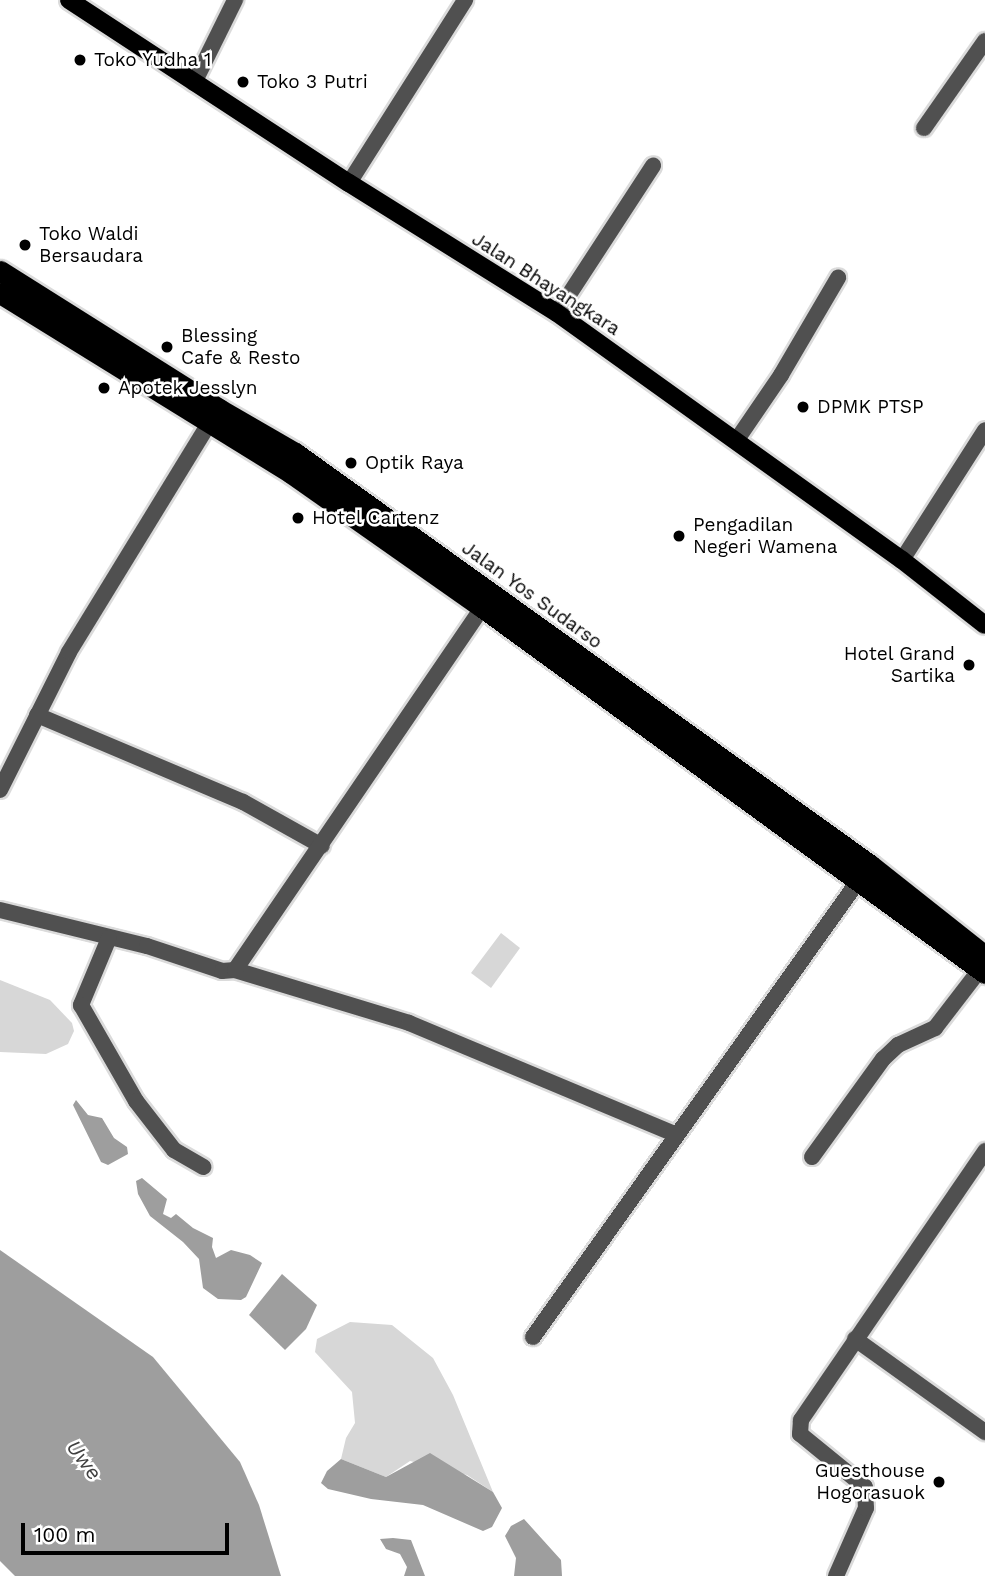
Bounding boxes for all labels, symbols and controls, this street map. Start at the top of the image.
place label: Toko Yudha 1 [94,49,213,71]
marker: Toko Yudha 1 [72,52,88,68]
place label: Toko 3 Putri [257,71,368,93]
marker: Toko 3 Putri [235,74,251,90]
place label: Toko Waldi Bersaudara [39,223,143,267]
street label: Jalan Bhayangkara [468,228,624,340]
marker: Toko Waldi Bersaudara [17,237,33,253]
place label: Blessing Cafe & Resto [181,325,300,369]
marker: Blessing Cafe & Resto [159,339,175,355]
place label: Apotek Jesslyn [118,377,258,399]
marker: Apotek Jesslyn [96,380,112,396]
place label: DPMK PTSP [817,396,924,418]
marker: DPMK PTSP [795,399,811,415]
place label: Optik Raya [365,452,464,474]
marker: Optik Raya [343,455,359,471]
place label: Hotel Cartenz [312,507,440,529]
marker: Hotel Cartenz [290,510,306,526]
place label: Pengadilan Negeri Wamena [693,514,838,558]
marker: Pengadilan Negeri Wamena [671,528,687,544]
street label: Jalan Yos Sudarso [457,536,607,654]
place label: Hotel Grand Sartika [843,643,955,687]
marker: Hotel Grand Sartika [961,657,977,673]
water label: Uwe [61,1435,107,1485]
place label: Guesthouse Hogorasuok [815,1460,925,1504]
marker: Guesthouse Hogorasuok [931,1474,947,1490]
scale bar [24,1510,233,1554]
text: 100 m [34,1522,96,1547]

